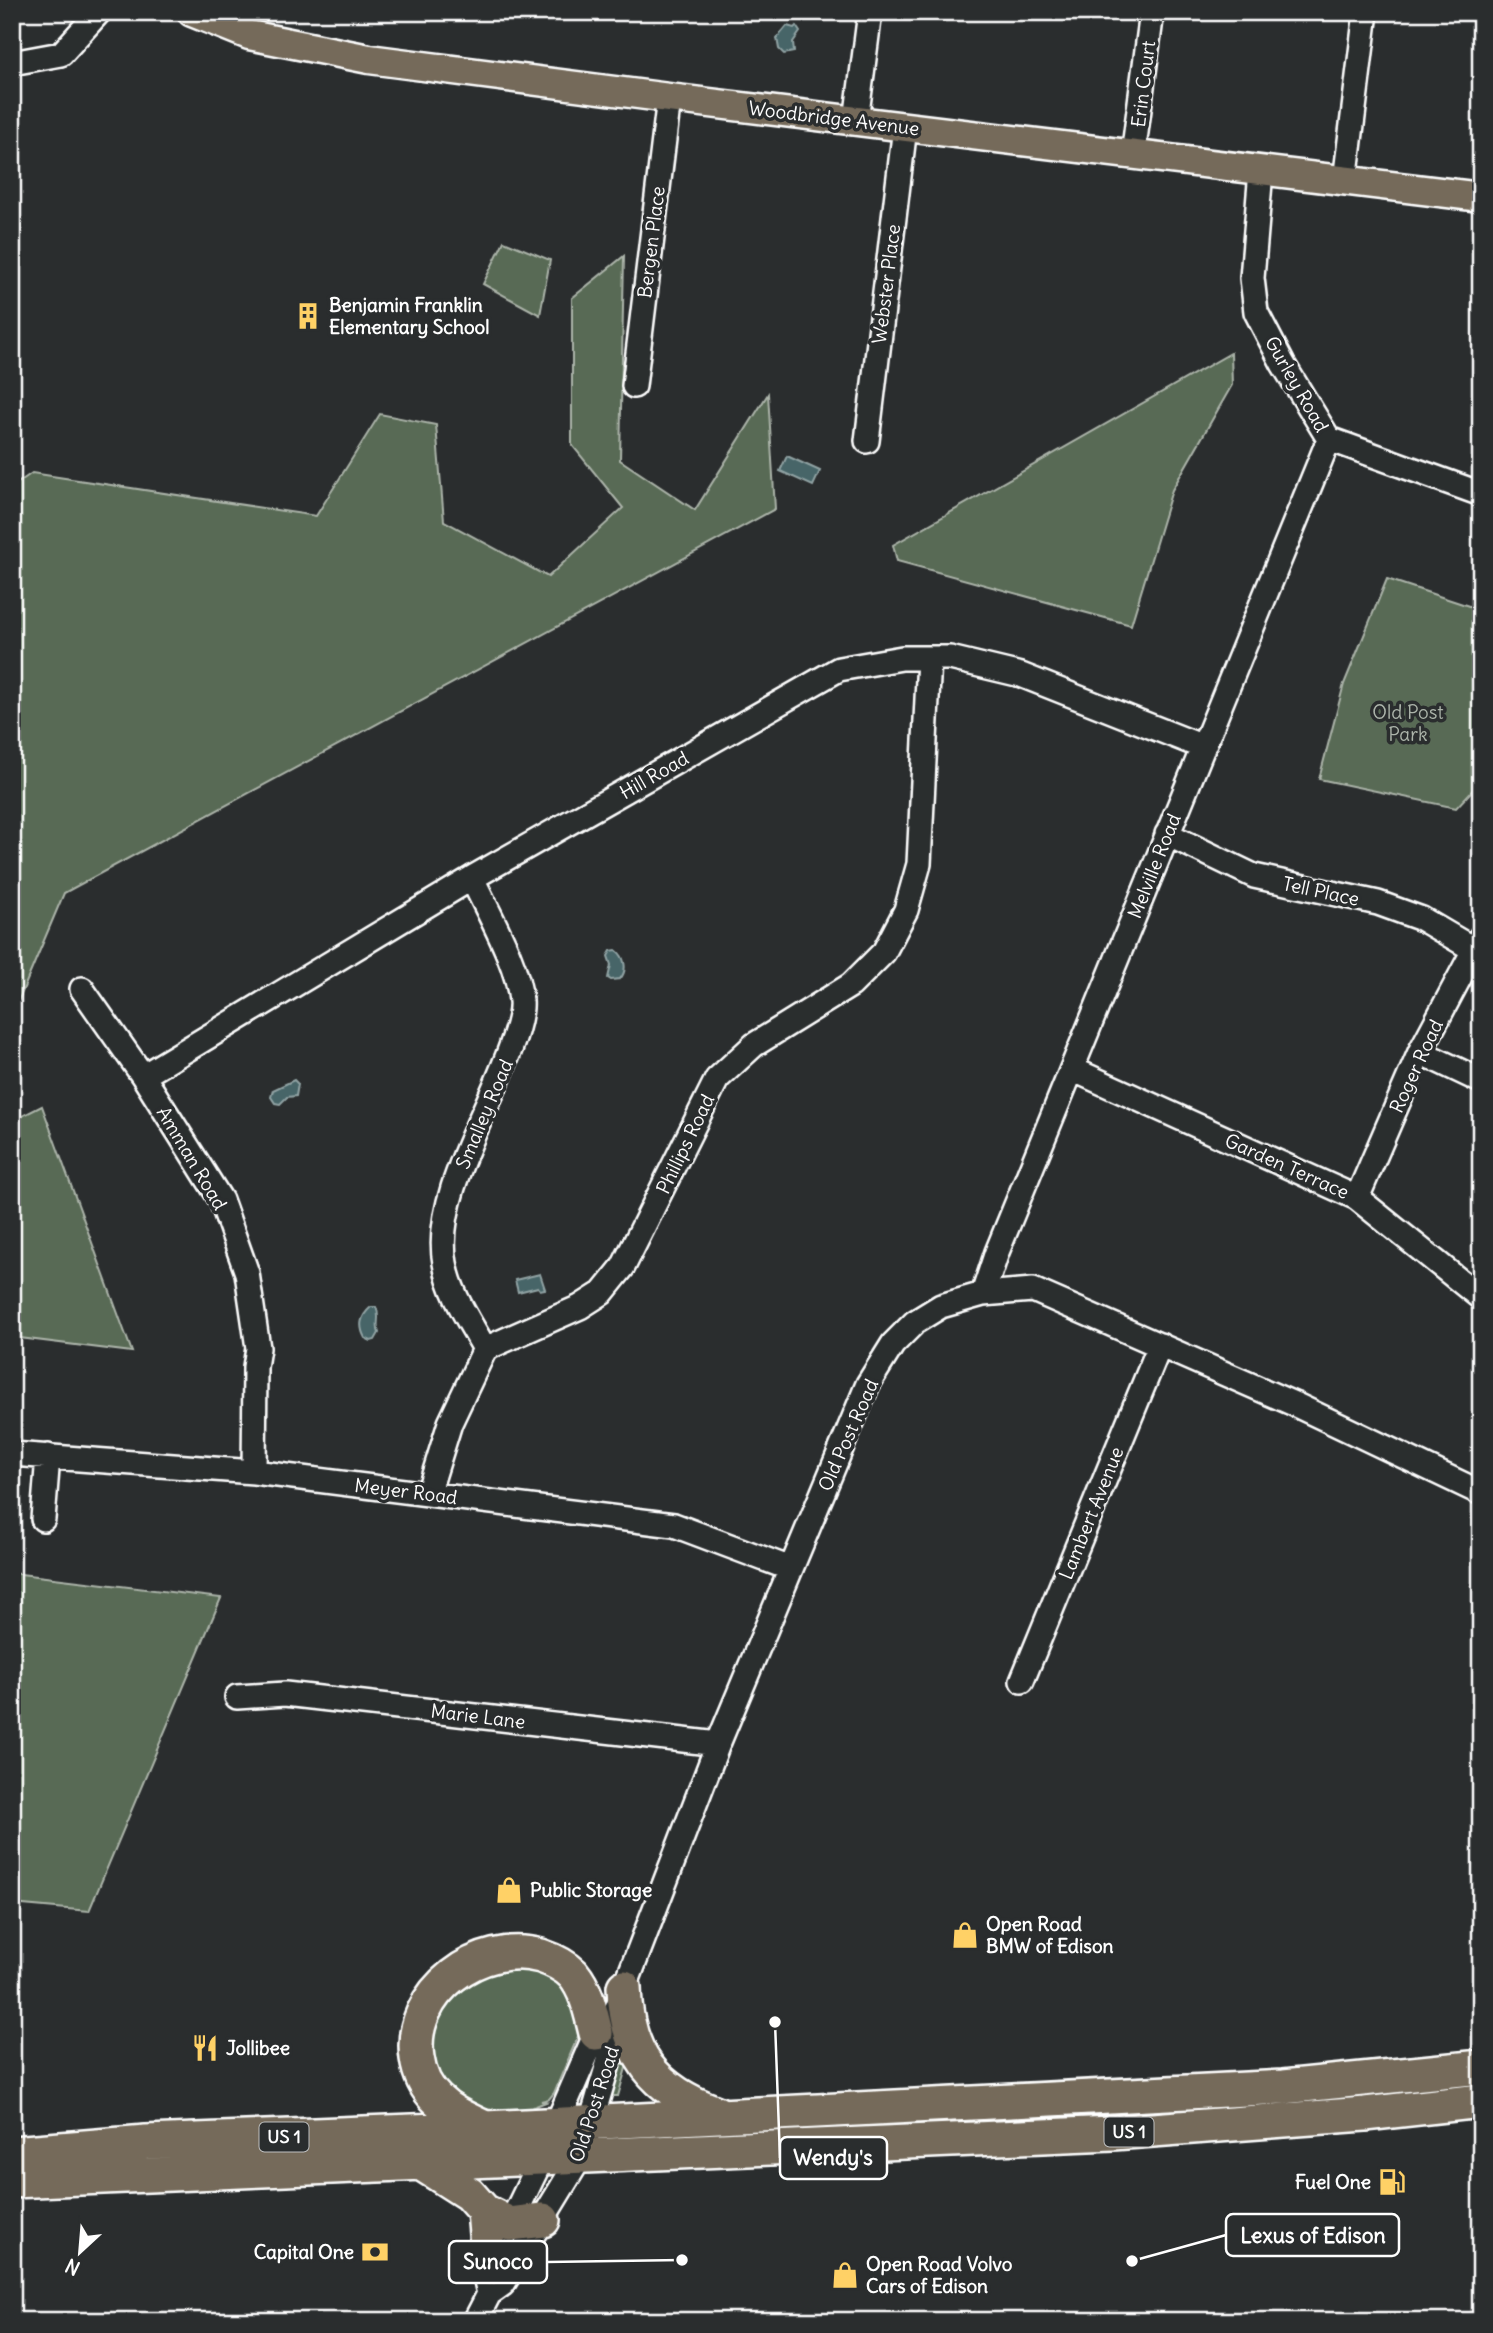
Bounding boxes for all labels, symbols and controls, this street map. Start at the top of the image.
street label: Erin Court [1126,39,1160,129]
street label: Woodbridge Avenue [747,96,921,140]
street label: Bergen Place [632,185,670,299]
street label: Webster Place [867,223,905,345]
place label: Benjamin Franklin Elementary School [329,293,490,339]
building icon: Benjamin Franklin Elementary School [293,301,323,331]
street label: Gurley Road [1260,332,1334,436]
park label: Old Post Park [1372,700,1444,746]
street label: Hill Road [615,746,693,804]
street label: Melville Road [1122,810,1186,922]
street label: Tell Place [1280,871,1362,911]
street label: Roger Road [1384,1015,1448,1117]
street label: Smalley Road [450,1056,518,1172]
street label: Phillips Road [651,1090,719,1198]
street label: Amman Road [152,1102,232,1214]
street label: Garden Terrace [1221,1128,1353,1204]
street label: Old Post Road [813,1375,883,1495]
street label: Lambert Avenue [1053,1443,1129,1583]
street label: Meyer Road [353,1473,459,1509]
street label: Marie Lane [429,1698,527,1734]
shop icon: Public Storage [494,1875,524,1905]
place label: Public Storage [530,1878,652,1902]
place label: Open Road BMW of Edison [986,1912,1114,1958]
shop icon: Open Road BMW of Edison [950,1920,980,1950]
restaurant icon: Jollibee [190,2033,220,2063]
place label: Jollibee [226,2036,290,2060]
street label: Old Post Road [564,2043,624,2165]
road number: US 1 [1104,2118,1154,2146]
road number: US 1 [260,2122,308,2152]
callout: Wendy's [780,2137,887,2179]
text: Wendy's [793,2144,873,2171]
fuel station icon: Fuel One [1377,2167,1407,2197]
place label: Fuel One [1295,2170,1371,2194]
callout: Lexus of Edison [1226,2214,1399,2256]
north arrow [46,2218,116,2288]
text: Lexus of Edison [1240,2222,1386,2249]
bank icon: Capital One [360,2237,390,2267]
place label: Capital One [254,2240,354,2264]
callout: Sunoco [449,2241,547,2283]
text: Sunoco [463,2248,533,2275]
place label: Open Road Volvo Cars of Edison [866,2252,1013,2298]
text: N [61,2254,84,2281]
shop icon: Open Road Volvo Cars of Edison [830,2260,860,2290]

